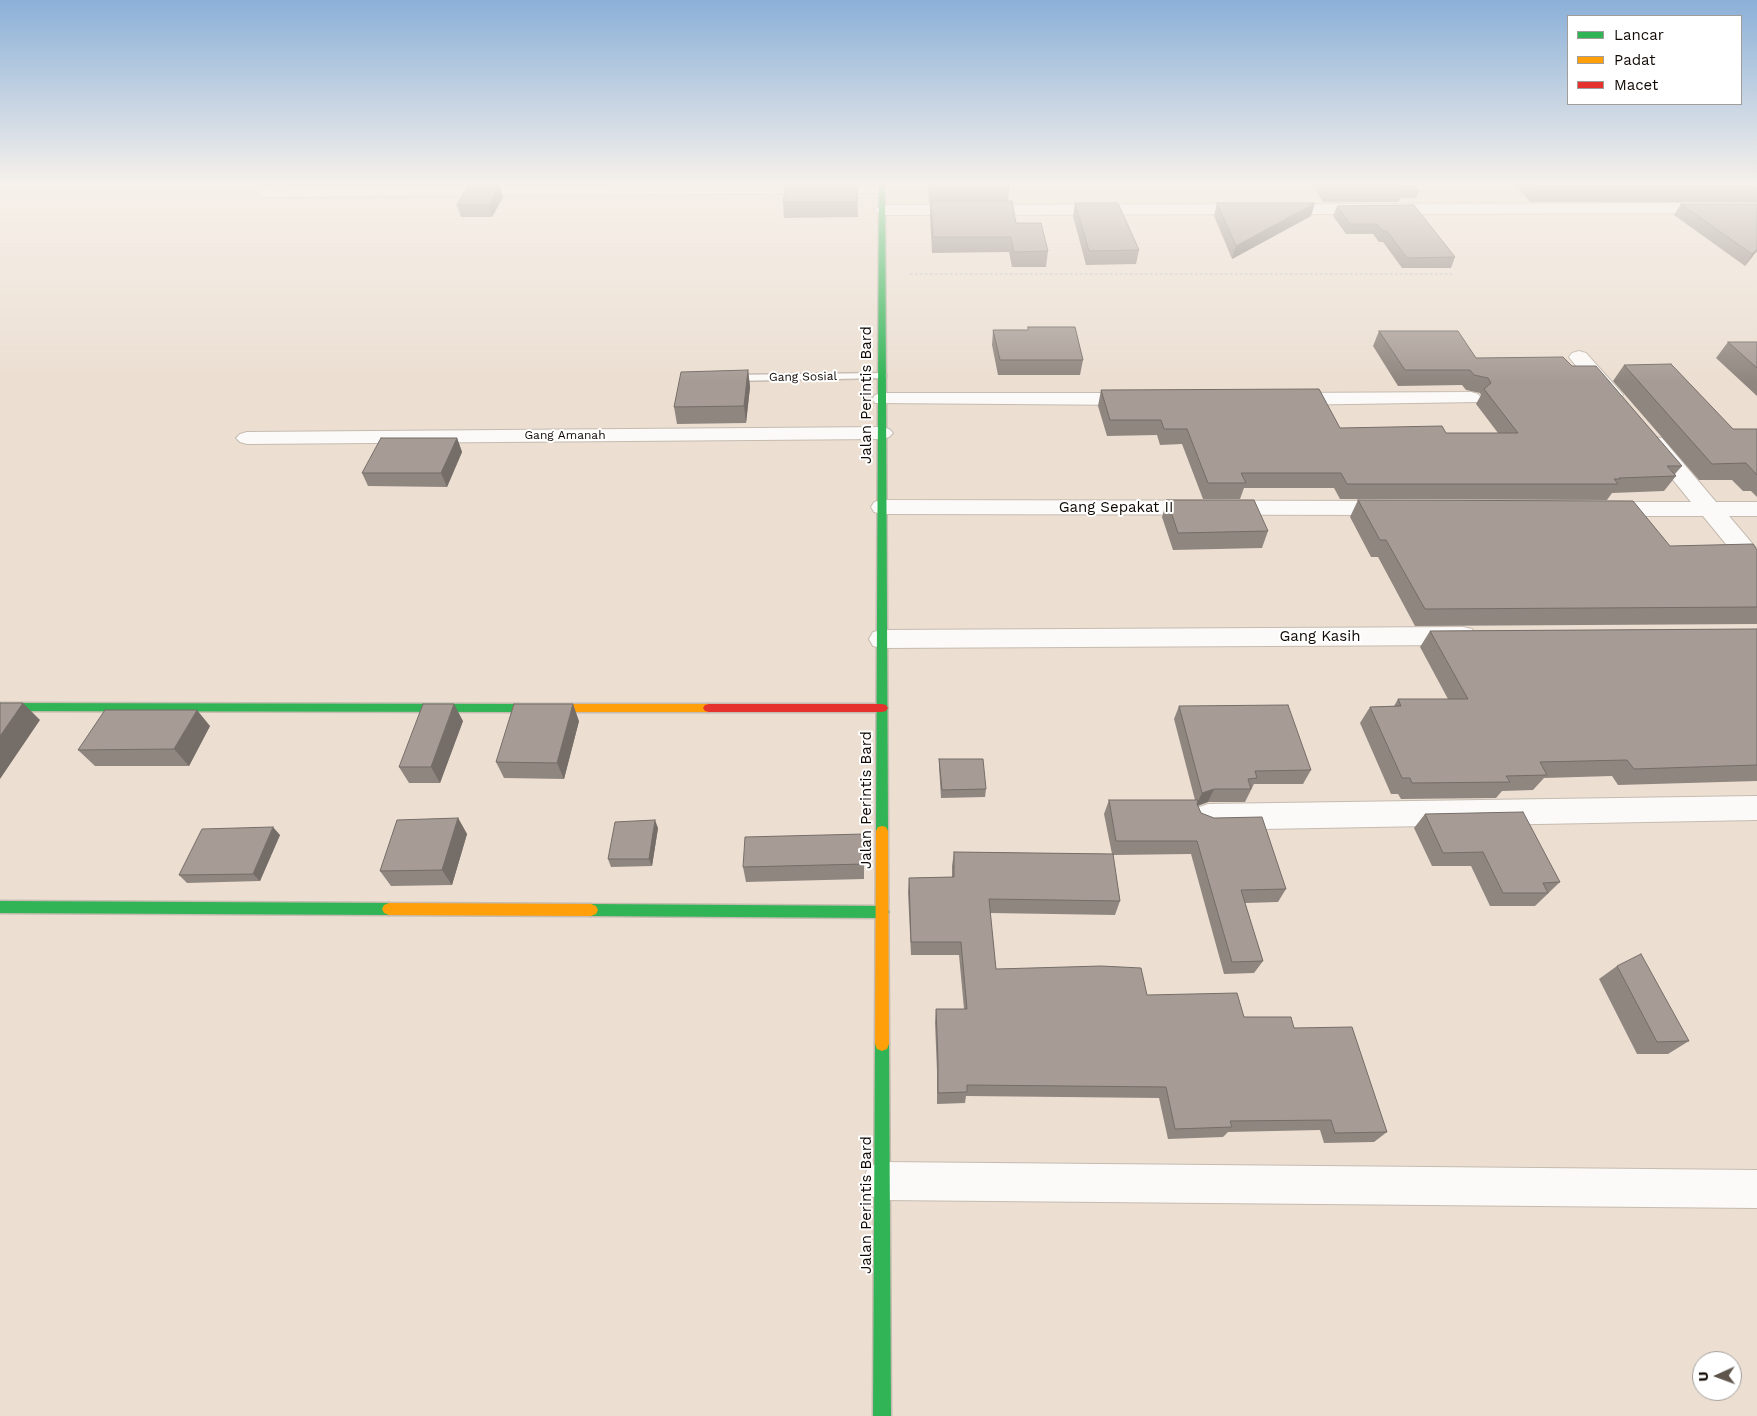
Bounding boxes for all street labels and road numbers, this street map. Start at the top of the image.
street label: Jalan Perintis Bard [858,326,876,464]
street label: Gang Sosial [769,369,837,385]
street label: Gang Amanah [524,428,606,442]
street label: Gang Sepakat II [1059,499,1173,517]
street label: Gang Kasih [1279,628,1361,646]
street label: Jalan Perintis Bard [858,731,876,869]
street label: Jalan Perintis Bard [858,1136,876,1274]

